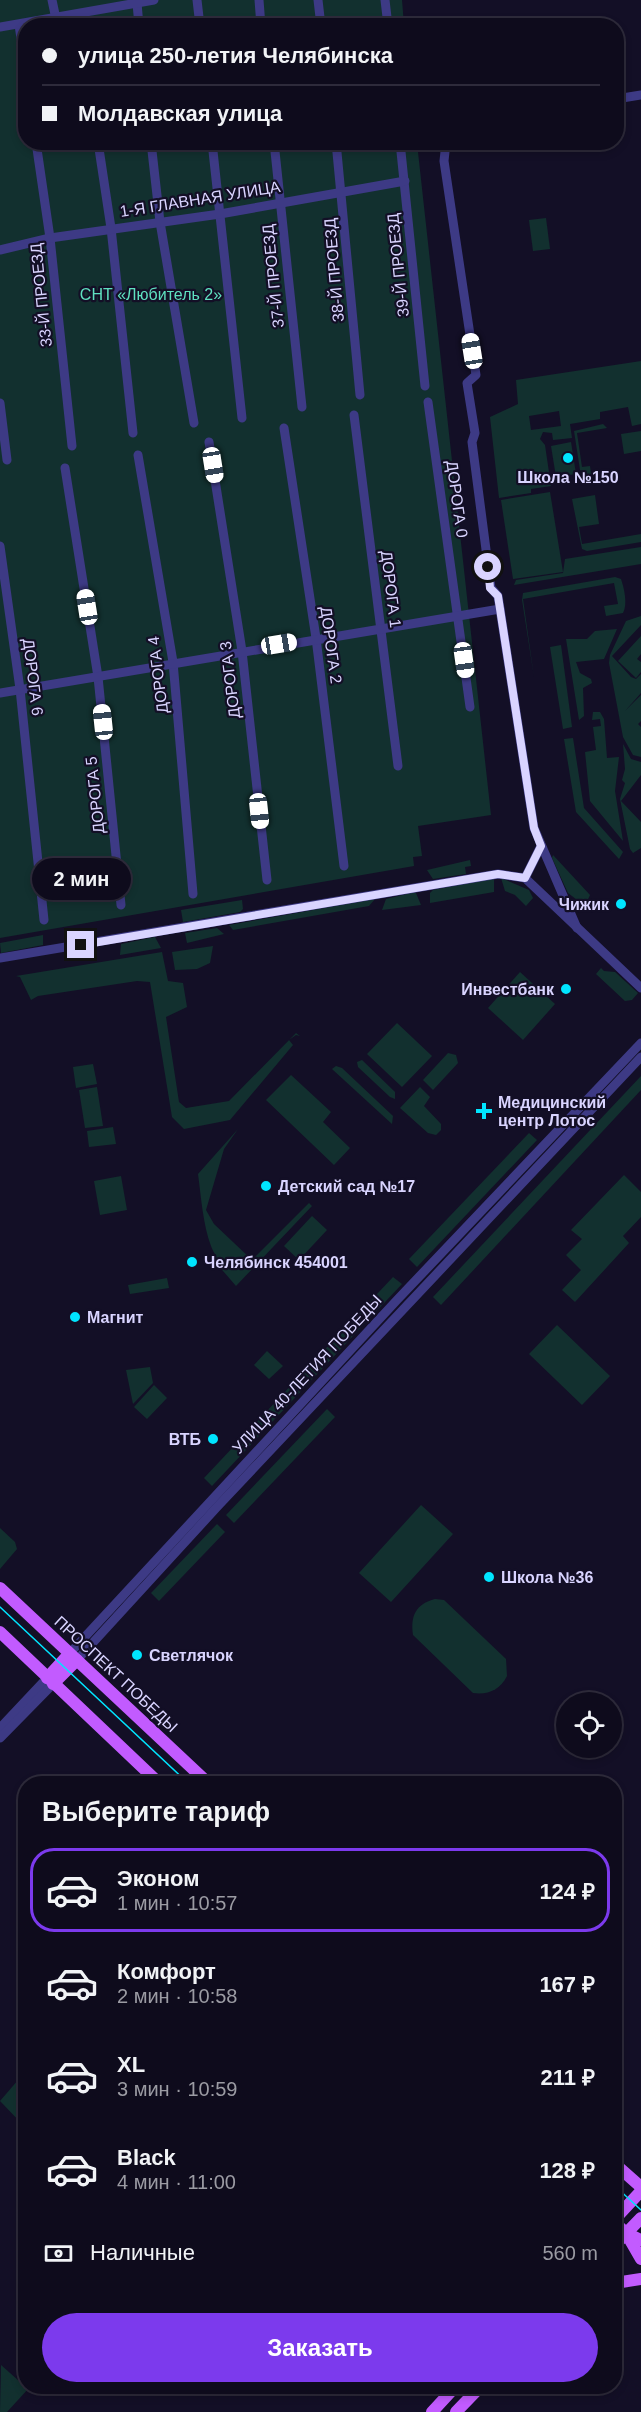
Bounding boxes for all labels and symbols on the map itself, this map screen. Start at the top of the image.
street label: 1-Я ГЛАВНАЯ УЛИЦА [119,178,282,220]
street label: 39-Й ПРОЕЗД [383,212,412,318]
street label: 38-Й ПРОЕЗД [320,217,347,323]
street label: 37-Й ПРОЕЗД [258,223,287,329]
street label: 33-Й ПРОЕЗД [26,242,55,348]
park label: СНТ «Любитель 2» [80,286,222,303]
car [460,332,484,370]
car [201,446,225,484]
marker: Школа №150 [561,451,575,465]
street label: ДОРОГА 0 [443,459,471,539]
place label: Школа №150 [517,469,619,486]
street label: ДОРОГА 1 [378,549,404,629]
route start [474,553,501,580]
car [75,588,99,626]
street label: ДОРОГА 2 [317,605,345,685]
car [260,632,298,656]
street label: ДОРОГА 4 [145,635,171,715]
street label: ДОРОГА 6 [20,637,46,717]
street label: ДОРОГА 3 [217,640,243,720]
car [453,641,475,679]
car [92,703,114,741]
street label: ДОРОГА 5 [82,755,108,835]
car [248,792,270,830]
callout: 2 мин [32,858,130,900]
place label: Чижик [559,896,610,913]
marker: Чижик [614,897,628,911]
route end [67,931,94,958]
place label: Инвестбанк [461,981,555,998]
marker: Инвестбанк [559,982,573,996]
place label: Медицинский центр Лотос [498,1094,606,1129]
marker: Медицинский центр Лотос [475,1102,493,1120]
place label: Детский сад №17 [278,1178,415,1195]
marker: Детский сад №17 [259,1179,273,1193]
place label: Челябинск 454001 [204,1254,348,1271]
marker: Челябинск 454001 [185,1255,199,1269]
street label: УЛИЦА 40-ЛЕТИЯ ПОБЕДЫ [229,1291,385,1457]
place label: Магнит [87,1309,144,1326]
marker: Магнит [68,1310,82,1324]
place label: ВТБ [169,1431,201,1448]
marker: ВТБ [206,1432,220,1446]
place label: Школа №36 [501,1569,593,1586]
marker: Школа №36 [482,1570,496,1584]
street label: ПРОСПЕКТ ПОБЕДЫ [51,1613,181,1735]
place label: Светлячок [149,1647,234,1664]
marker: Светлячок [130,1648,144,1662]

